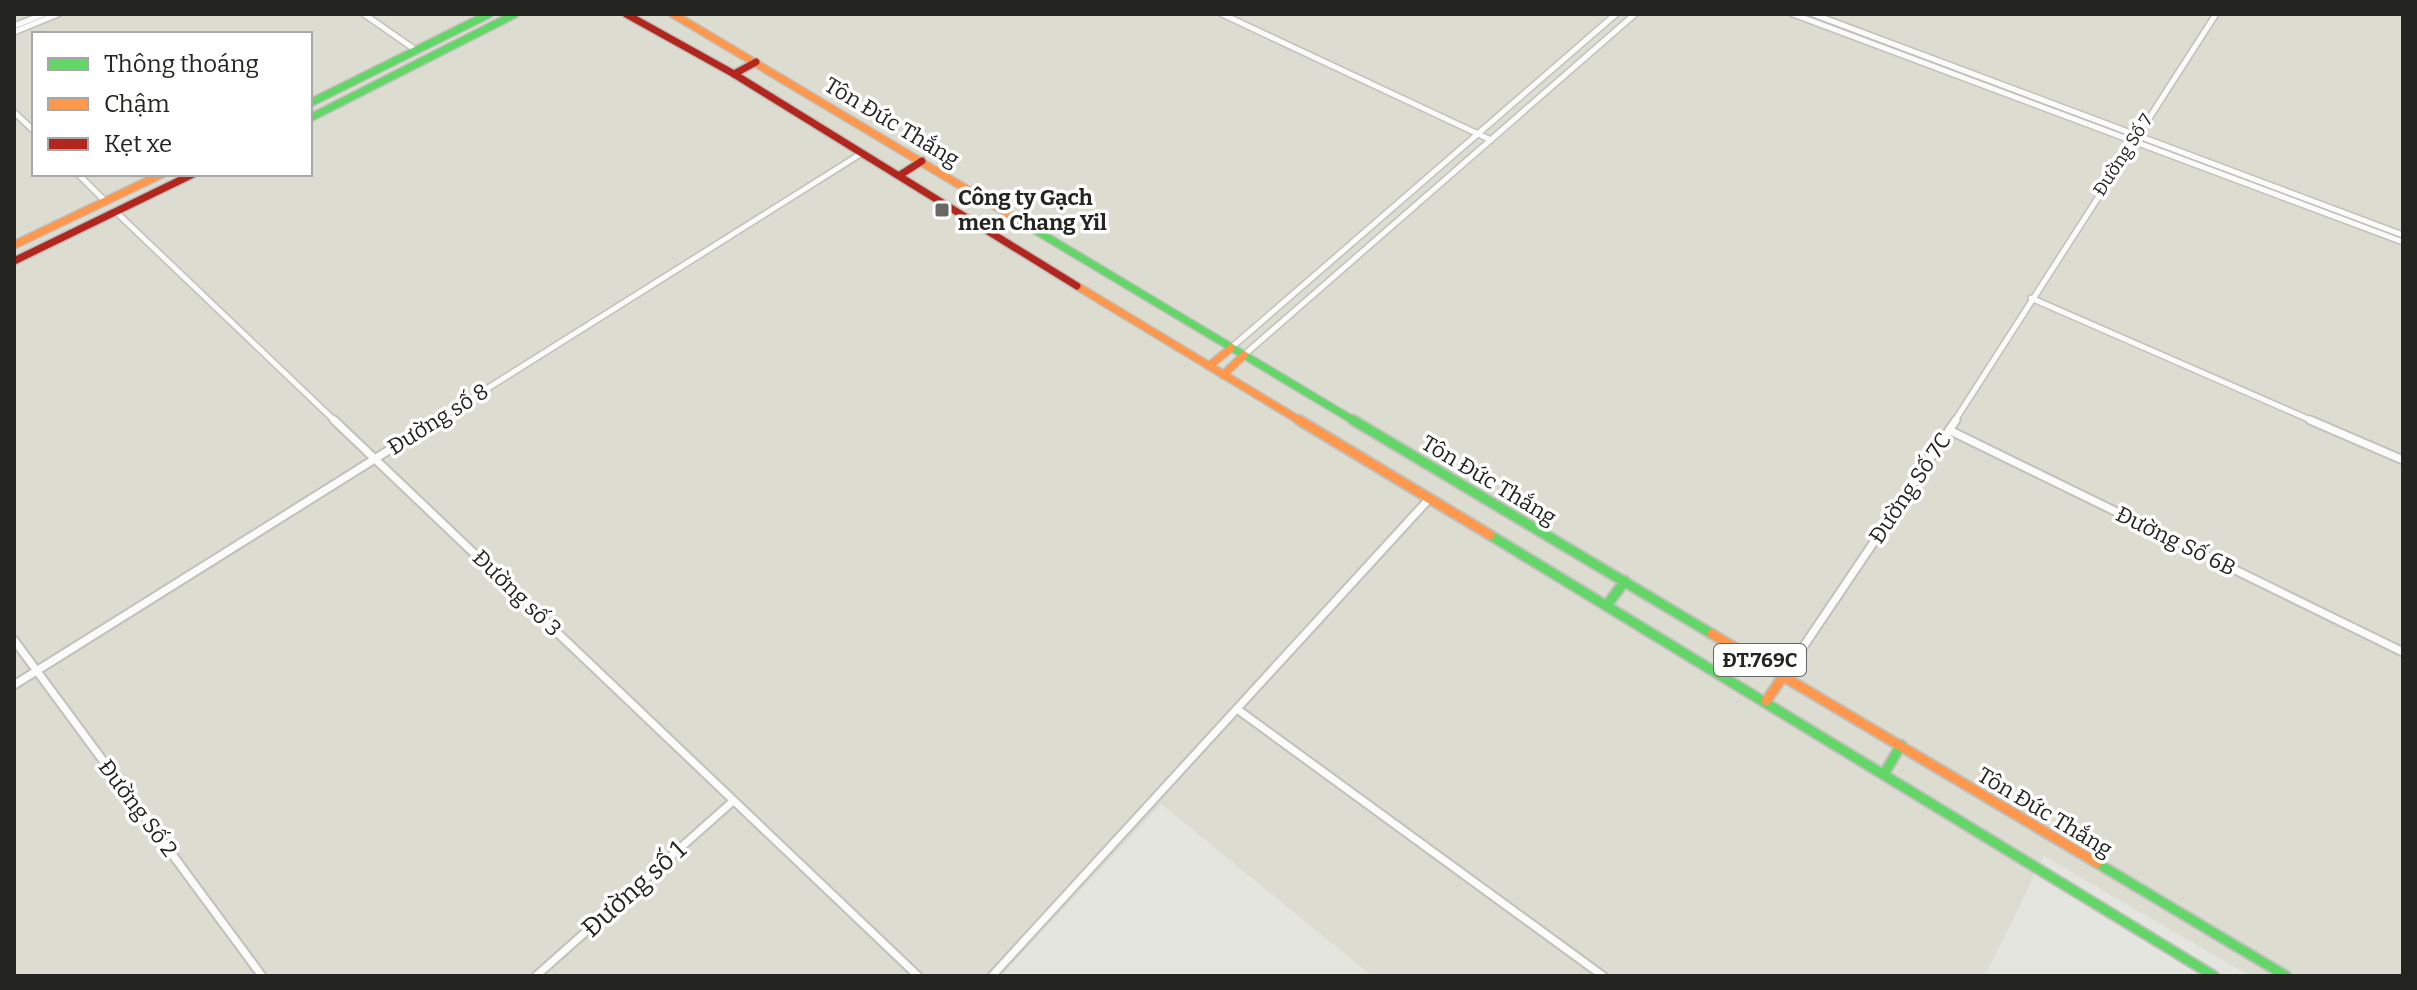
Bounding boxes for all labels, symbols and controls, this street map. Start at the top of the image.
legend [32,32,312,176]
text: Thông thoáng [104,50,259,78]
street label: Tôn Đức Thắng [820,71,964,173]
text: Chậm [104,90,170,118]
street label: Đường Số 7 [2088,110,2158,200]
text: Kẹt xe [104,130,172,158]
place label: Công ty Gạch men Chang Yil [958,184,1107,236]
marker: Công ty Gạch men Chang Yil [933,201,951,219]
street label: Đường số 8 [383,377,493,461]
street label: Đường Số 7C [1863,427,1957,549]
street label: Tôn Đức Thắng [1417,429,1561,531]
street label: Đường Số 6B [2112,500,2240,582]
street label: Đường số 3 [467,544,567,642]
road number: ĐT.769C [1714,644,1806,676]
street label: Đường Số 2 [93,754,183,862]
street label: Tôn Đức Thắng [1973,761,2117,863]
street label: Đường số 1 [576,834,693,944]

